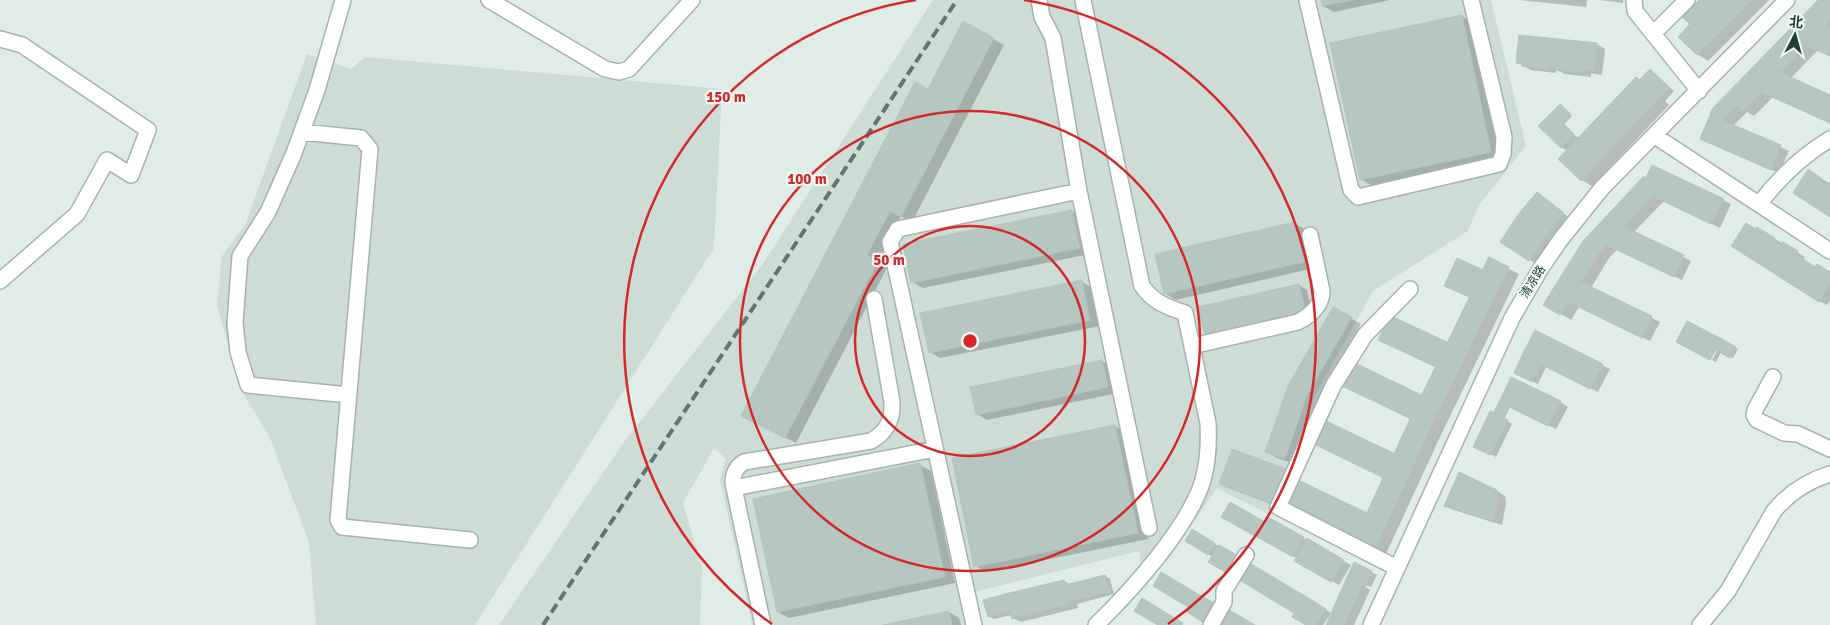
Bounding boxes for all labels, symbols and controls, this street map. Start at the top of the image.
north arrow [1770,10,1820,60]
text: 北 [1788,13,1804,32]
text: 150 m [706,88,746,106]
text: 100 m [787,170,827,188]
text: 50 m [873,251,905,269]
street label: 清凉路 [1517,263,1549,301]
centre of rings [961,332,979,350]

